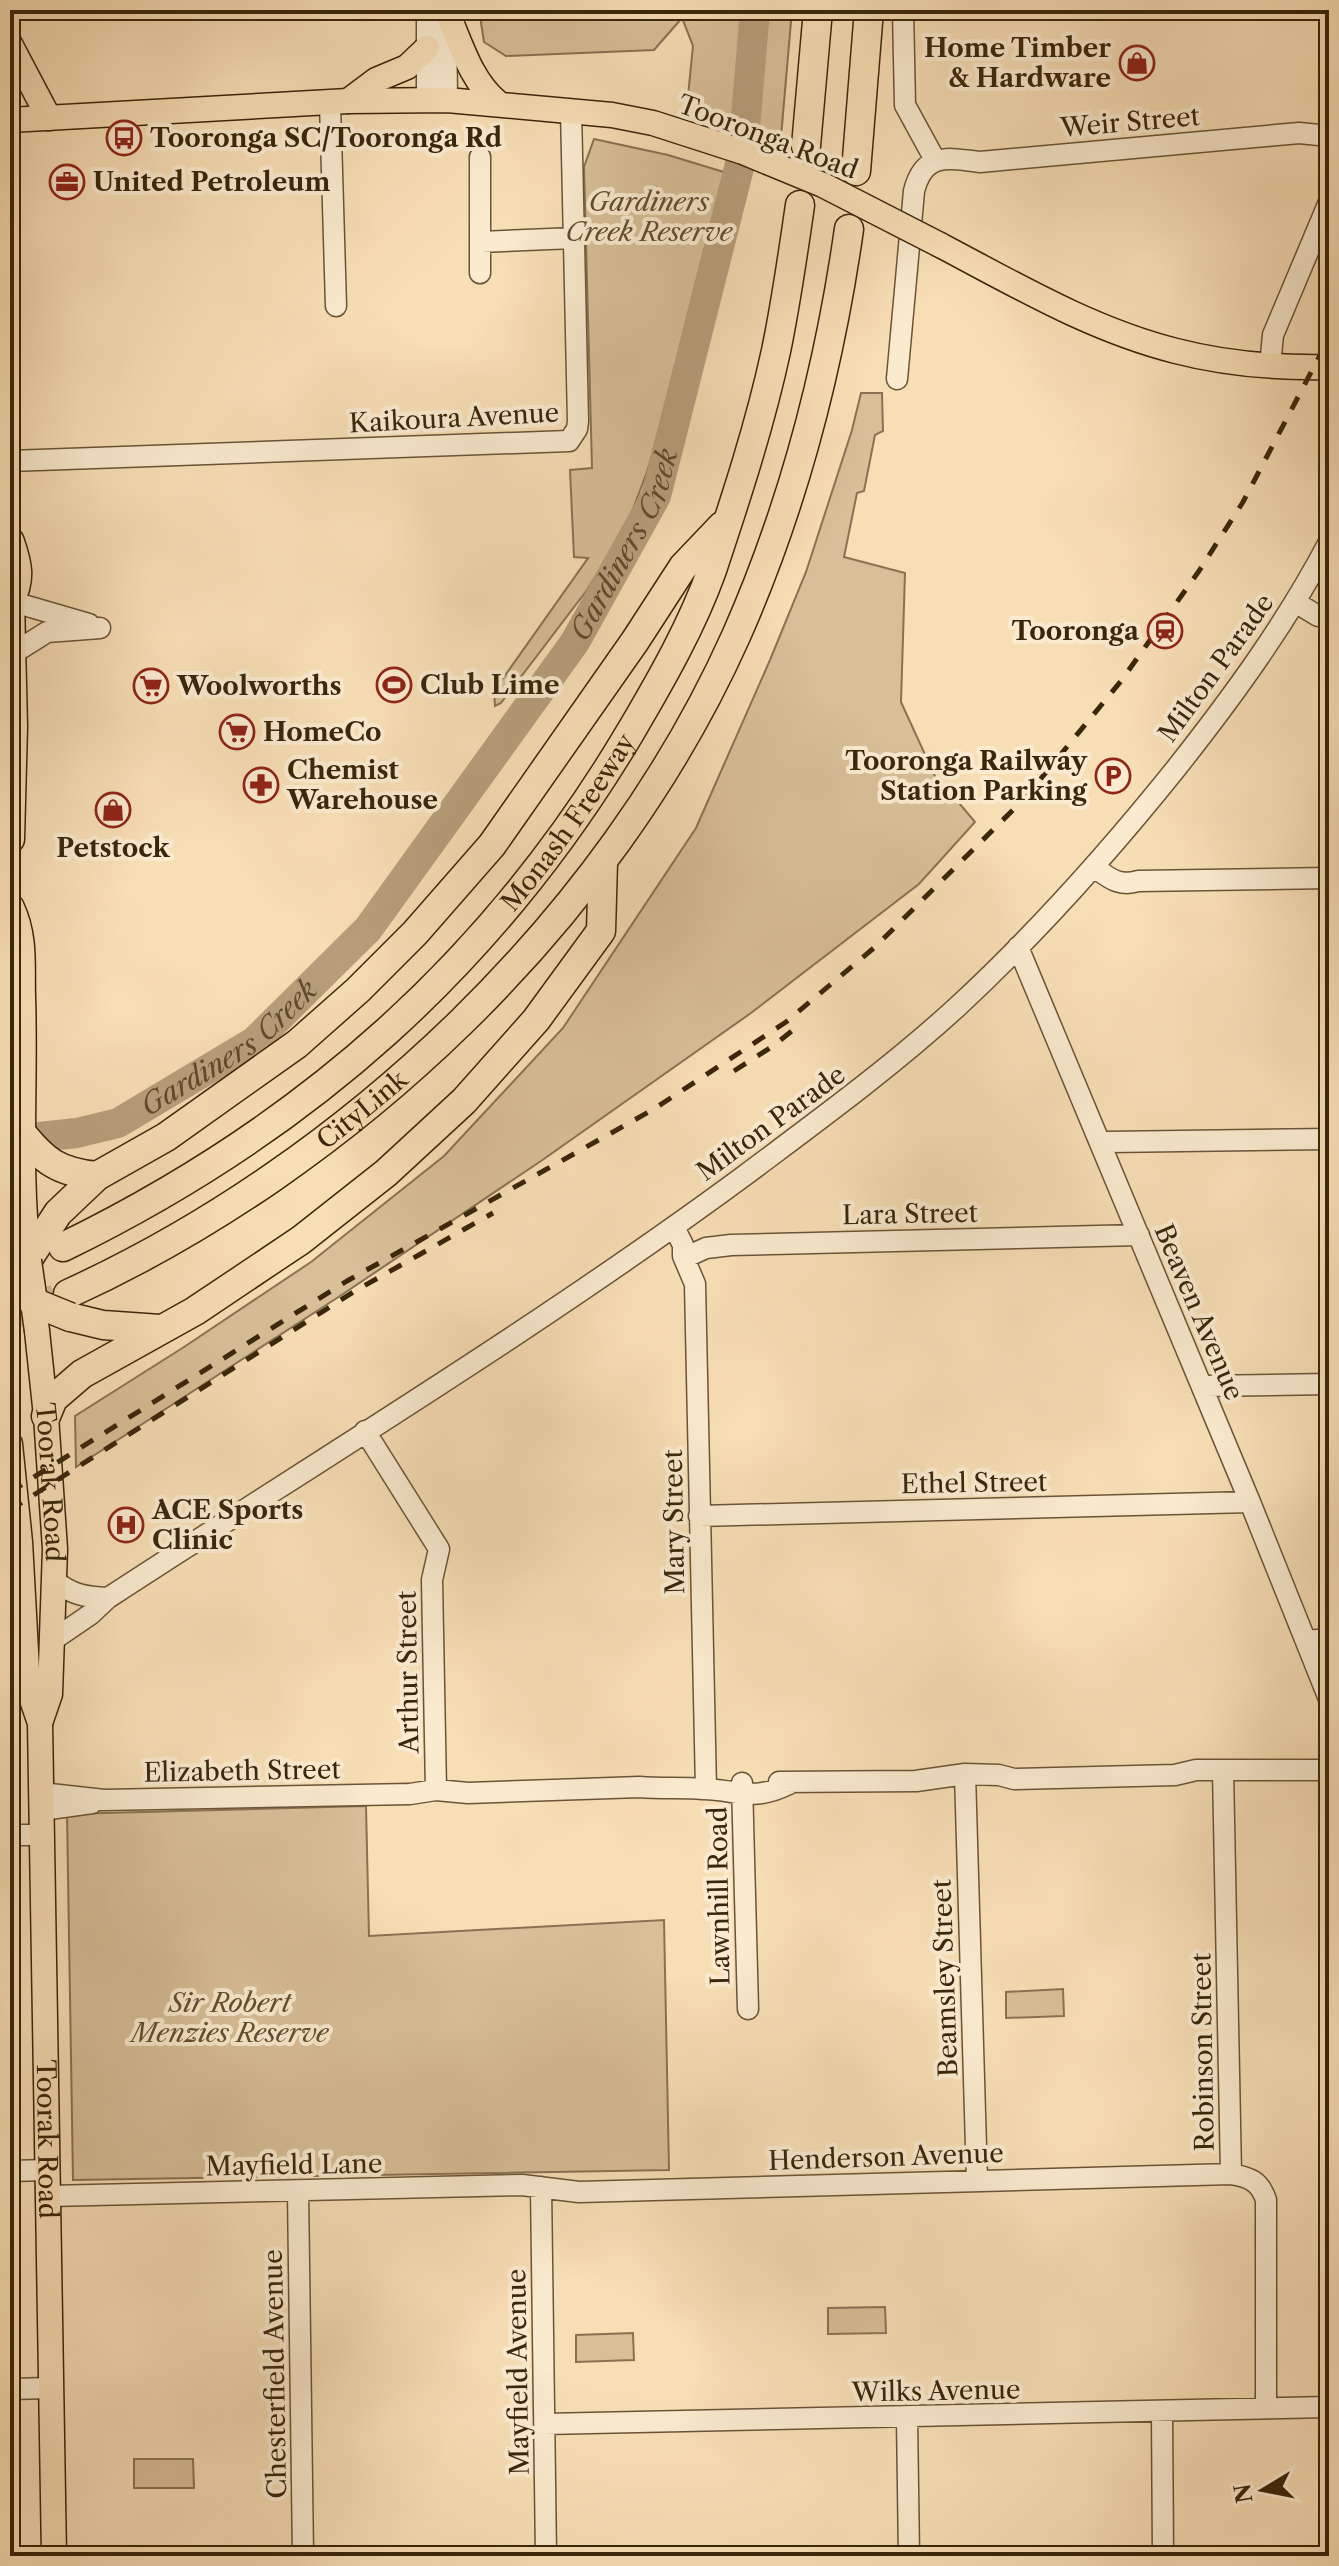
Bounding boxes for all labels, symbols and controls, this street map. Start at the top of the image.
place label: Home Timber & Hardware [924,32,1111,94]
shop icon: Home Timber & Hardware [1118,44,1156,82]
street label: Tooronga Road [674,88,863,186]
street label: Weir Street [1058,100,1202,144]
bus stop icon: Tooronga SC/Tooronga Rd [105,119,143,157]
place label: Tooronga SC/Tooronga Rd [150,122,502,154]
office icon: United Petroleum [48,163,86,201]
place label: United Petroleum [93,166,330,198]
park label: Gardiners Creek Reserve [566,186,734,248]
street label: Kaikoura Avenue [348,397,560,439]
water label: Gardiners Creek [562,445,684,646]
street label: Milton Parade [1151,588,1281,748]
station icon: Tooronga [1146,612,1184,650]
place label: Tooronga [1011,615,1140,647]
sports icon: Club Lime [375,666,413,704]
supermarket icon: Woolworths [132,667,170,705]
place label: Club Lime [420,669,559,701]
place label: Woolworths [176,670,342,702]
supermarket icon: HomeCo [218,713,256,751]
place label: HomeCo [263,716,382,748]
street label: Monash Freeway [494,727,642,918]
place label: Tooronga Railway Station Parking [845,745,1088,807]
place label: Chemist Warehouse [286,754,438,816]
parking icon: Tooronga Railway Station Parking [1094,757,1132,795]
pharmacy icon: Chemist Warehouse [242,766,280,804]
shop icon: Petstock [94,791,132,829]
place label: Petstock [56,832,171,864]
water label: Gardiners Creek [134,972,324,1123]
street label: Milton Parade [691,1058,851,1188]
street label: CityLink [310,1063,415,1156]
street label: Lara Street [842,1197,979,1231]
street label: Beaven Avenue [1147,1219,1251,1405]
street label: Toorak Road [29,1401,71,1563]
street label: Mary Street [657,1448,691,1595]
street label: Ethel Street [901,1466,1048,1500]
place label: ACE Sports Clinic [151,1494,303,1556]
hospital icon: ACE Sports Clinic [107,1506,145,1544]
street label: Arthur Street [391,1590,425,1755]
street label: Elizabeth Street [143,1753,342,1789]
street label: Lawnhill Road [701,1806,737,1986]
street label: Beamsley Street [926,1878,964,2077]
street label: Robinson Street [1185,1952,1221,2152]
park label: Sir Robert Menzies Reserve [128,1987,330,2049]
street label: Toorak Road [30,2059,64,2219]
street label: Henderson Avenue [768,2137,1004,2177]
street label: Mayfield Lane [205,2147,383,2183]
street label: Chesterfield Avenue [257,2249,293,2499]
street label: Mayfield Avenue [500,2269,536,2475]
street label: Wilks Avenue [850,2374,1021,2408]
north arrow [1223,2450,1303,2530]
text: N [1229,2482,1259,2505]

